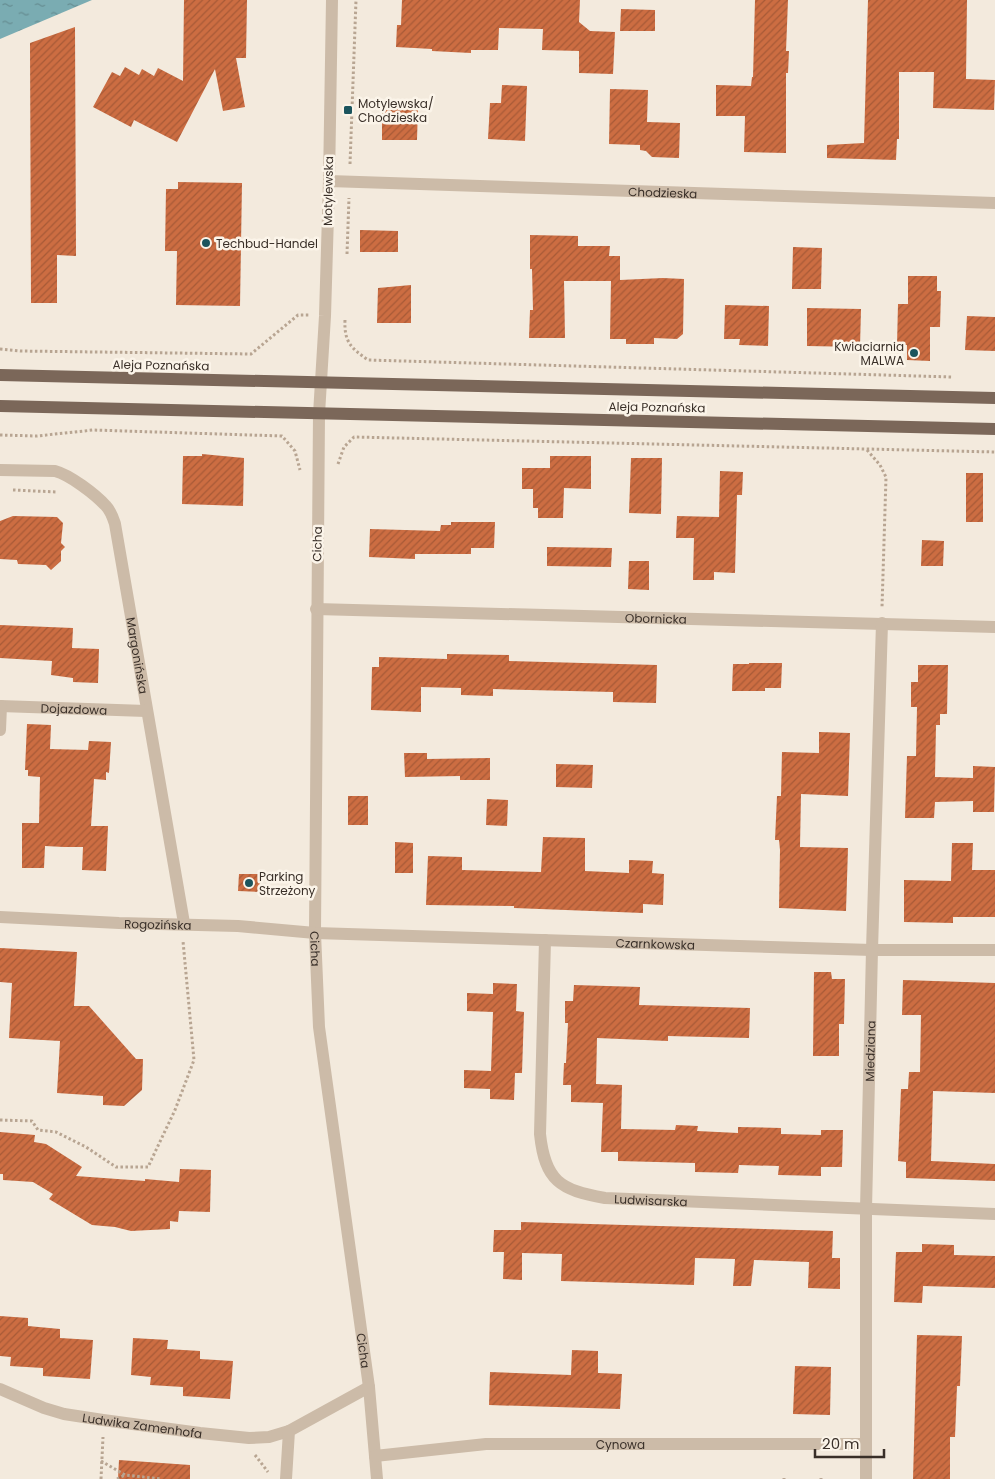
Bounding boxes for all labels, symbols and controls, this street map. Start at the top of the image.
place label: Motylewska/ Chodzieska [358,95,434,126]
marker: Motylewska/ Chodzieska [342,104,354,116]
street label: Motylewska [319,156,337,226]
street label: Chodzieska [628,182,698,202]
place label: Techbud-Handel [216,235,318,252]
marker: Techbud-Handel [200,237,212,249]
place label: Kwiaciarnia MALWA [834,338,904,369]
marker: Kwiaciarnia MALWA [908,347,920,359]
street label: Aleja Poznańska [112,356,210,374]
street label: Aleja Poznańska [608,398,706,416]
street label: Cicha [308,526,326,562]
street label: Obornicka [625,609,687,627]
street label: Margonińska [123,616,153,695]
street label: Dojazdowa [40,699,107,718]
place label: Parking Strzeżony [259,868,316,899]
marker: Parking Strzeżony [243,877,255,889]
street label: Rogozińska [124,915,192,933]
street label: Cicha [306,931,325,967]
street label: Czarnkowska [615,934,695,953]
street label: Miedziana [860,1020,879,1082]
street label: Ludwisarska [614,1190,688,1210]
street label: Cicha [353,1332,375,1369]
street label: Ludwika Zamenhofa [81,1408,203,1442]
scale bar [815,1426,884,1458]
text: 20 m [822,1433,860,1454]
street label: Cynowa [596,1436,645,1453]

